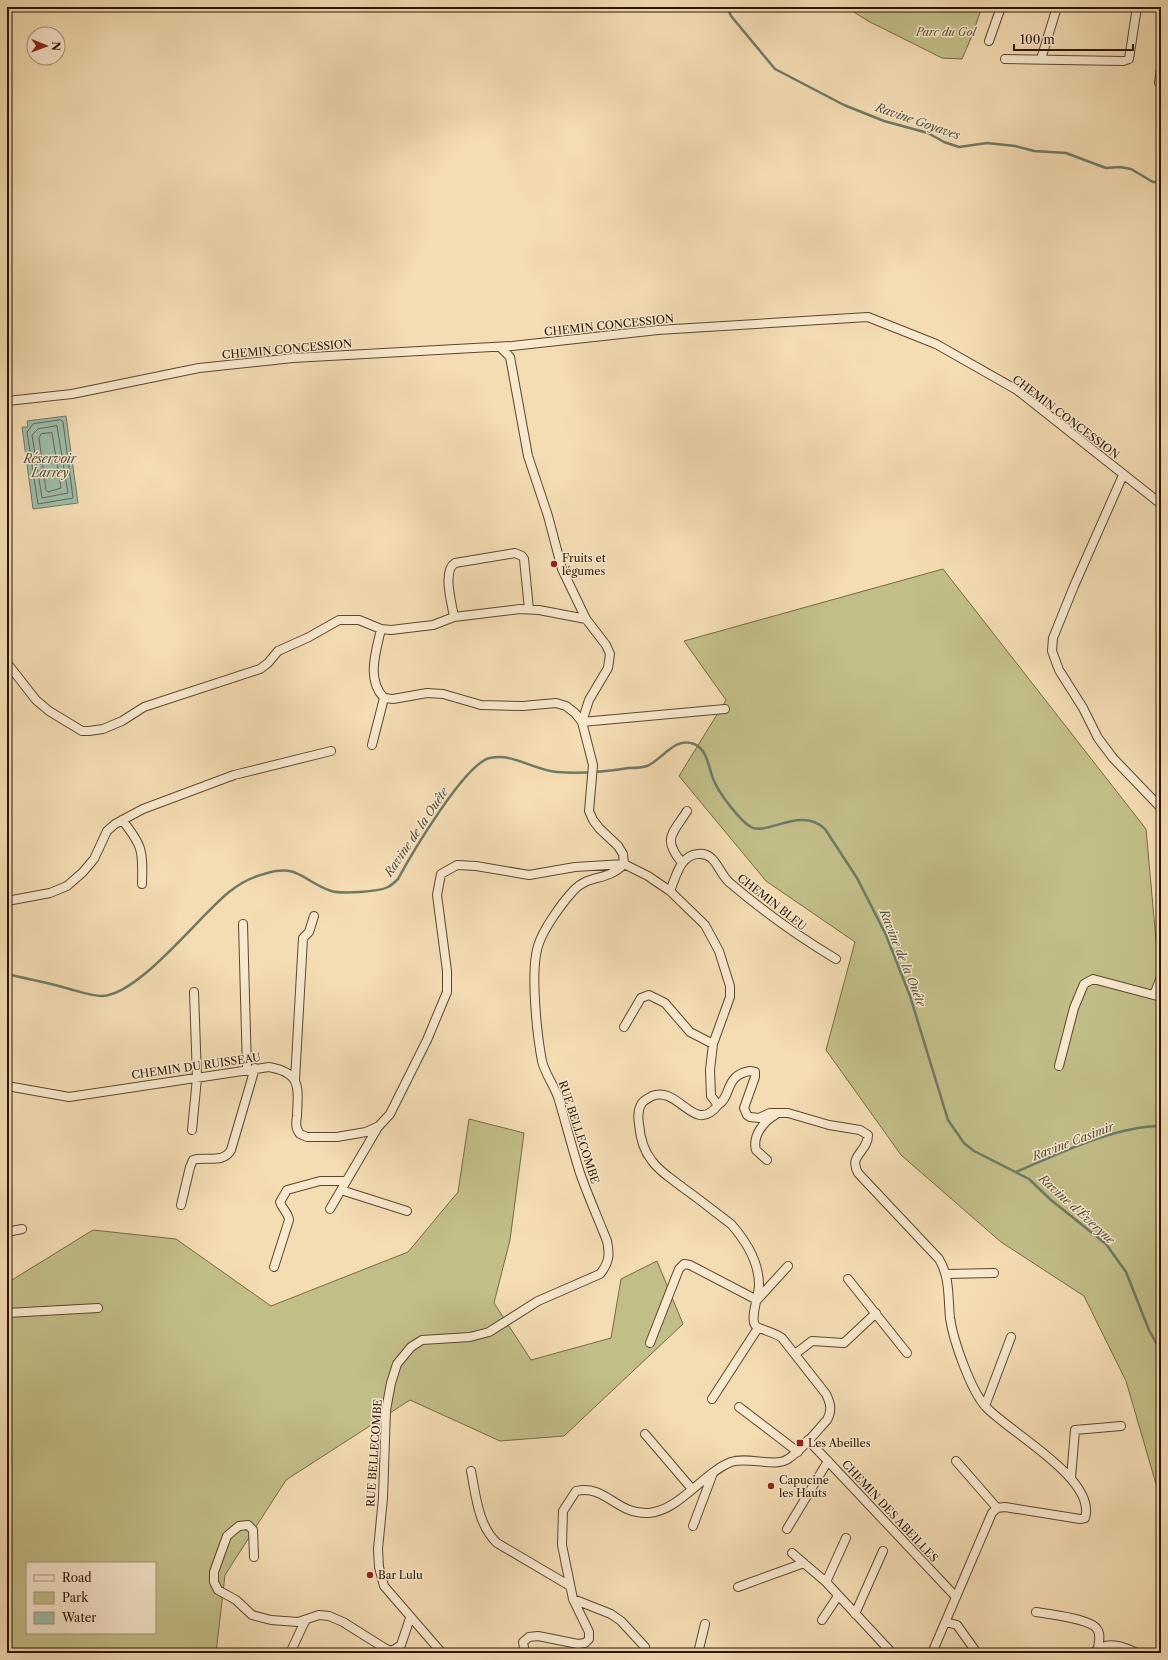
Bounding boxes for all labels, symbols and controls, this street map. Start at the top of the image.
park label: Parc du Gol [915,25,978,39]
north arrow [26,26,66,66]
scale bar [1014,26,1133,52]
text: 100 m [1020,32,1055,47]
text: N [49,41,63,52]
water label: Ravine Goyaves [873,99,963,143]
street label: CHEMIN CONCESSION [543,311,675,339]
street label: CHEMIN CONCESSION [221,336,353,362]
street label: CHEMIN CONCESSION [1010,372,1122,462]
water label: Réservoir Larrey [23,451,78,480]
place label: Fruits et légumes [562,551,606,578]
marker: Fruits et légumes [549,559,559,569]
water label: Ravine de la Ouête [380,784,452,880]
street label: CHEMIN BLEU [735,871,810,934]
water label: Ravine de la Ouête [876,906,930,1010]
street label: CHEMIN DU RUISSEAU [130,1050,262,1082]
street label: RUE BELLECOMBE [556,1078,602,1186]
water label: Ravine Casimir [1029,1118,1117,1164]
water label: Ravine d'Éveryne [1035,1170,1120,1248]
street label: RUE BELLECOMBE [363,1398,385,1507]
place label: Les Abeilles [808,1436,871,1450]
marker: Les Abeilles [795,1438,805,1448]
street label: CHEMIN DES ABEILLES [839,1457,941,1565]
place label: Capucine les Hauts [779,1473,829,1500]
marker: Capucine les Hauts [766,1481,776,1491]
legend [26,1562,156,1634]
place label: Bar Lulu [378,1568,423,1582]
text: Road [62,1570,92,1585]
marker: Bar Lulu [365,1570,375,1580]
text: Park [62,1590,89,1605]
text: Water [61,1610,96,1625]

